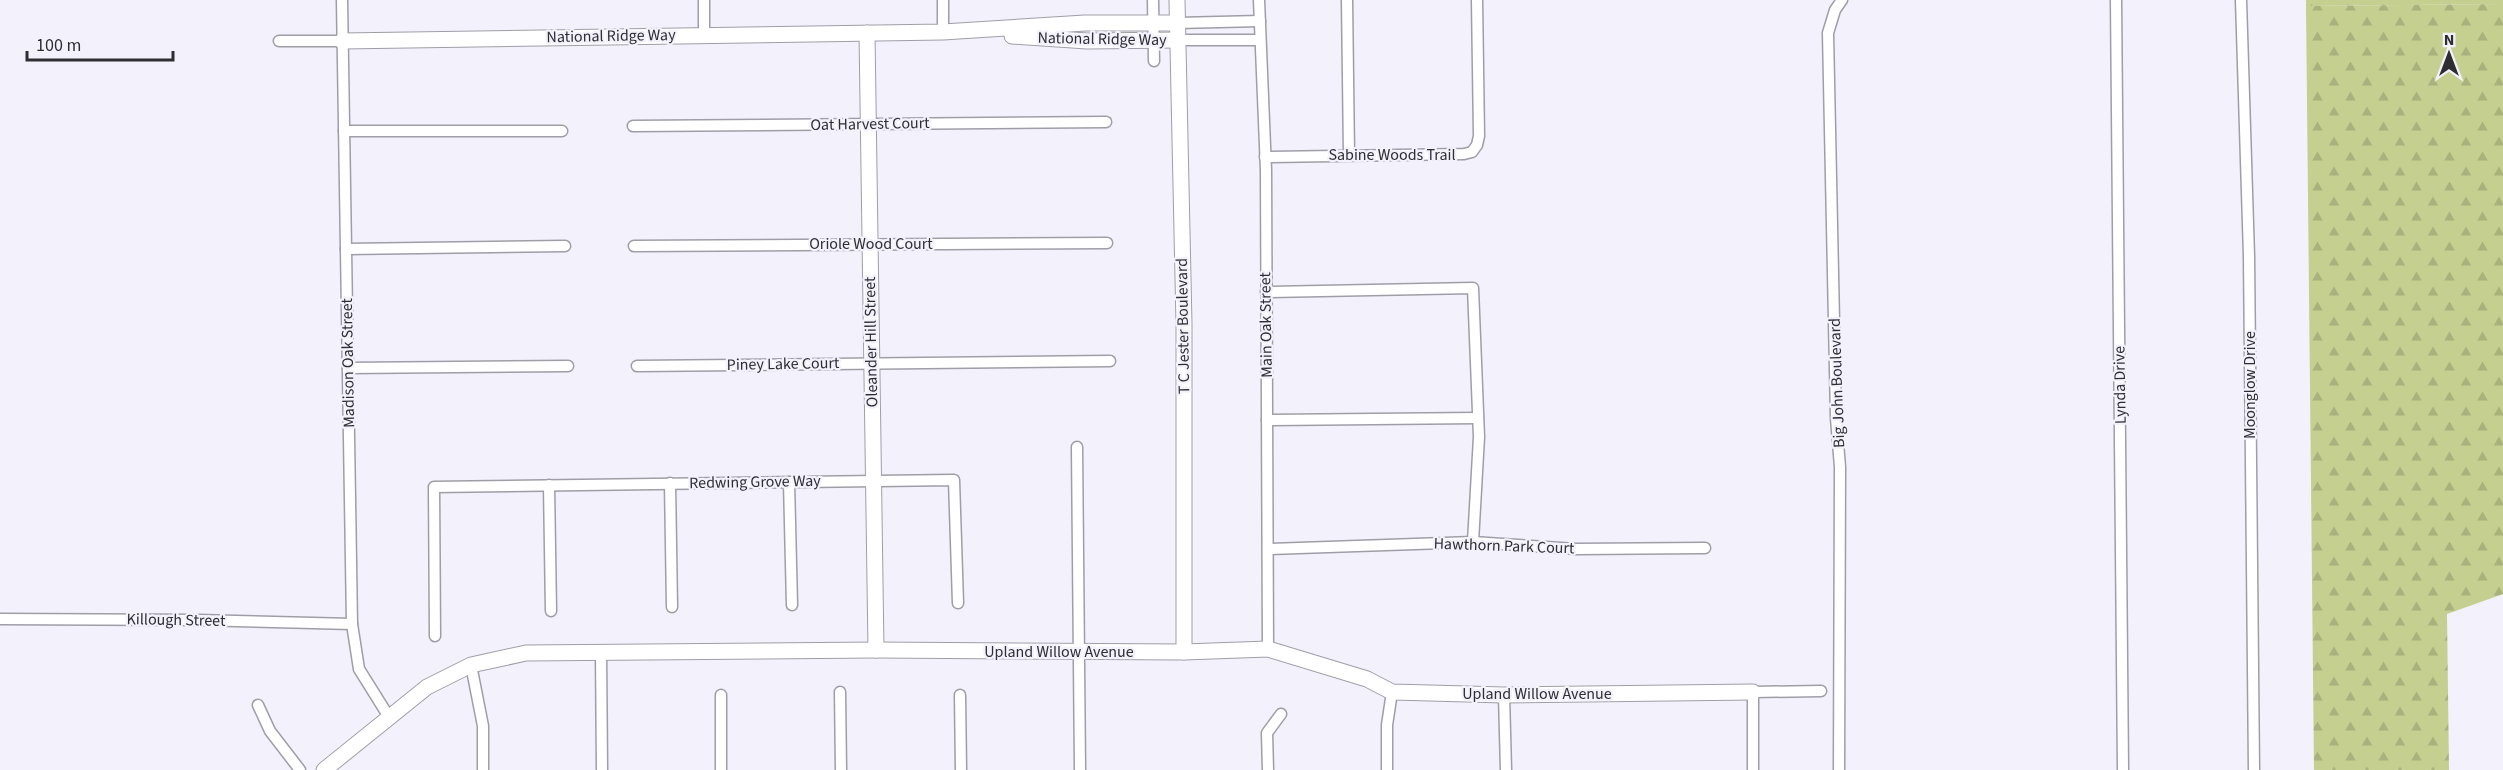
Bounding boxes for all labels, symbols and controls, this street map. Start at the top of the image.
scale bar [27,24,172,62]
street label: National Ridge Way [546,24,676,48]
north arrow [2419,24,2479,84]
street label: National Ridge Way [1037,27,1167,51]
text: N [2444,29,2454,51]
text: 100 m [36,33,81,58]
street label: Oat Harvest Court [810,112,930,136]
street label: Sabine Woods Trail [1328,144,1456,166]
street label: Oriole Wood Court [809,233,933,255]
street label: T C Jester Boulevard [1171,258,1195,394]
street label: Main Oak Street [1254,271,1278,378]
street label: Oleander Hill Street [859,276,883,407]
street label: Madison Oak Street [336,297,360,428]
street label: Big John Boulevard [1824,318,1850,448]
street label: Moonglow Drive [2239,331,2261,439]
street label: Lynda Drive [2108,346,2132,424]
street label: Piney Lake Court [727,352,840,376]
street label: Redwing Grove Way [689,470,821,494]
street label: Hawthorn Park Court [1433,533,1575,559]
street label: Killough Street [126,608,226,632]
street label: Upland Willow Avenue [984,641,1134,663]
street label: Upland Willow Avenue [1462,683,1612,705]

